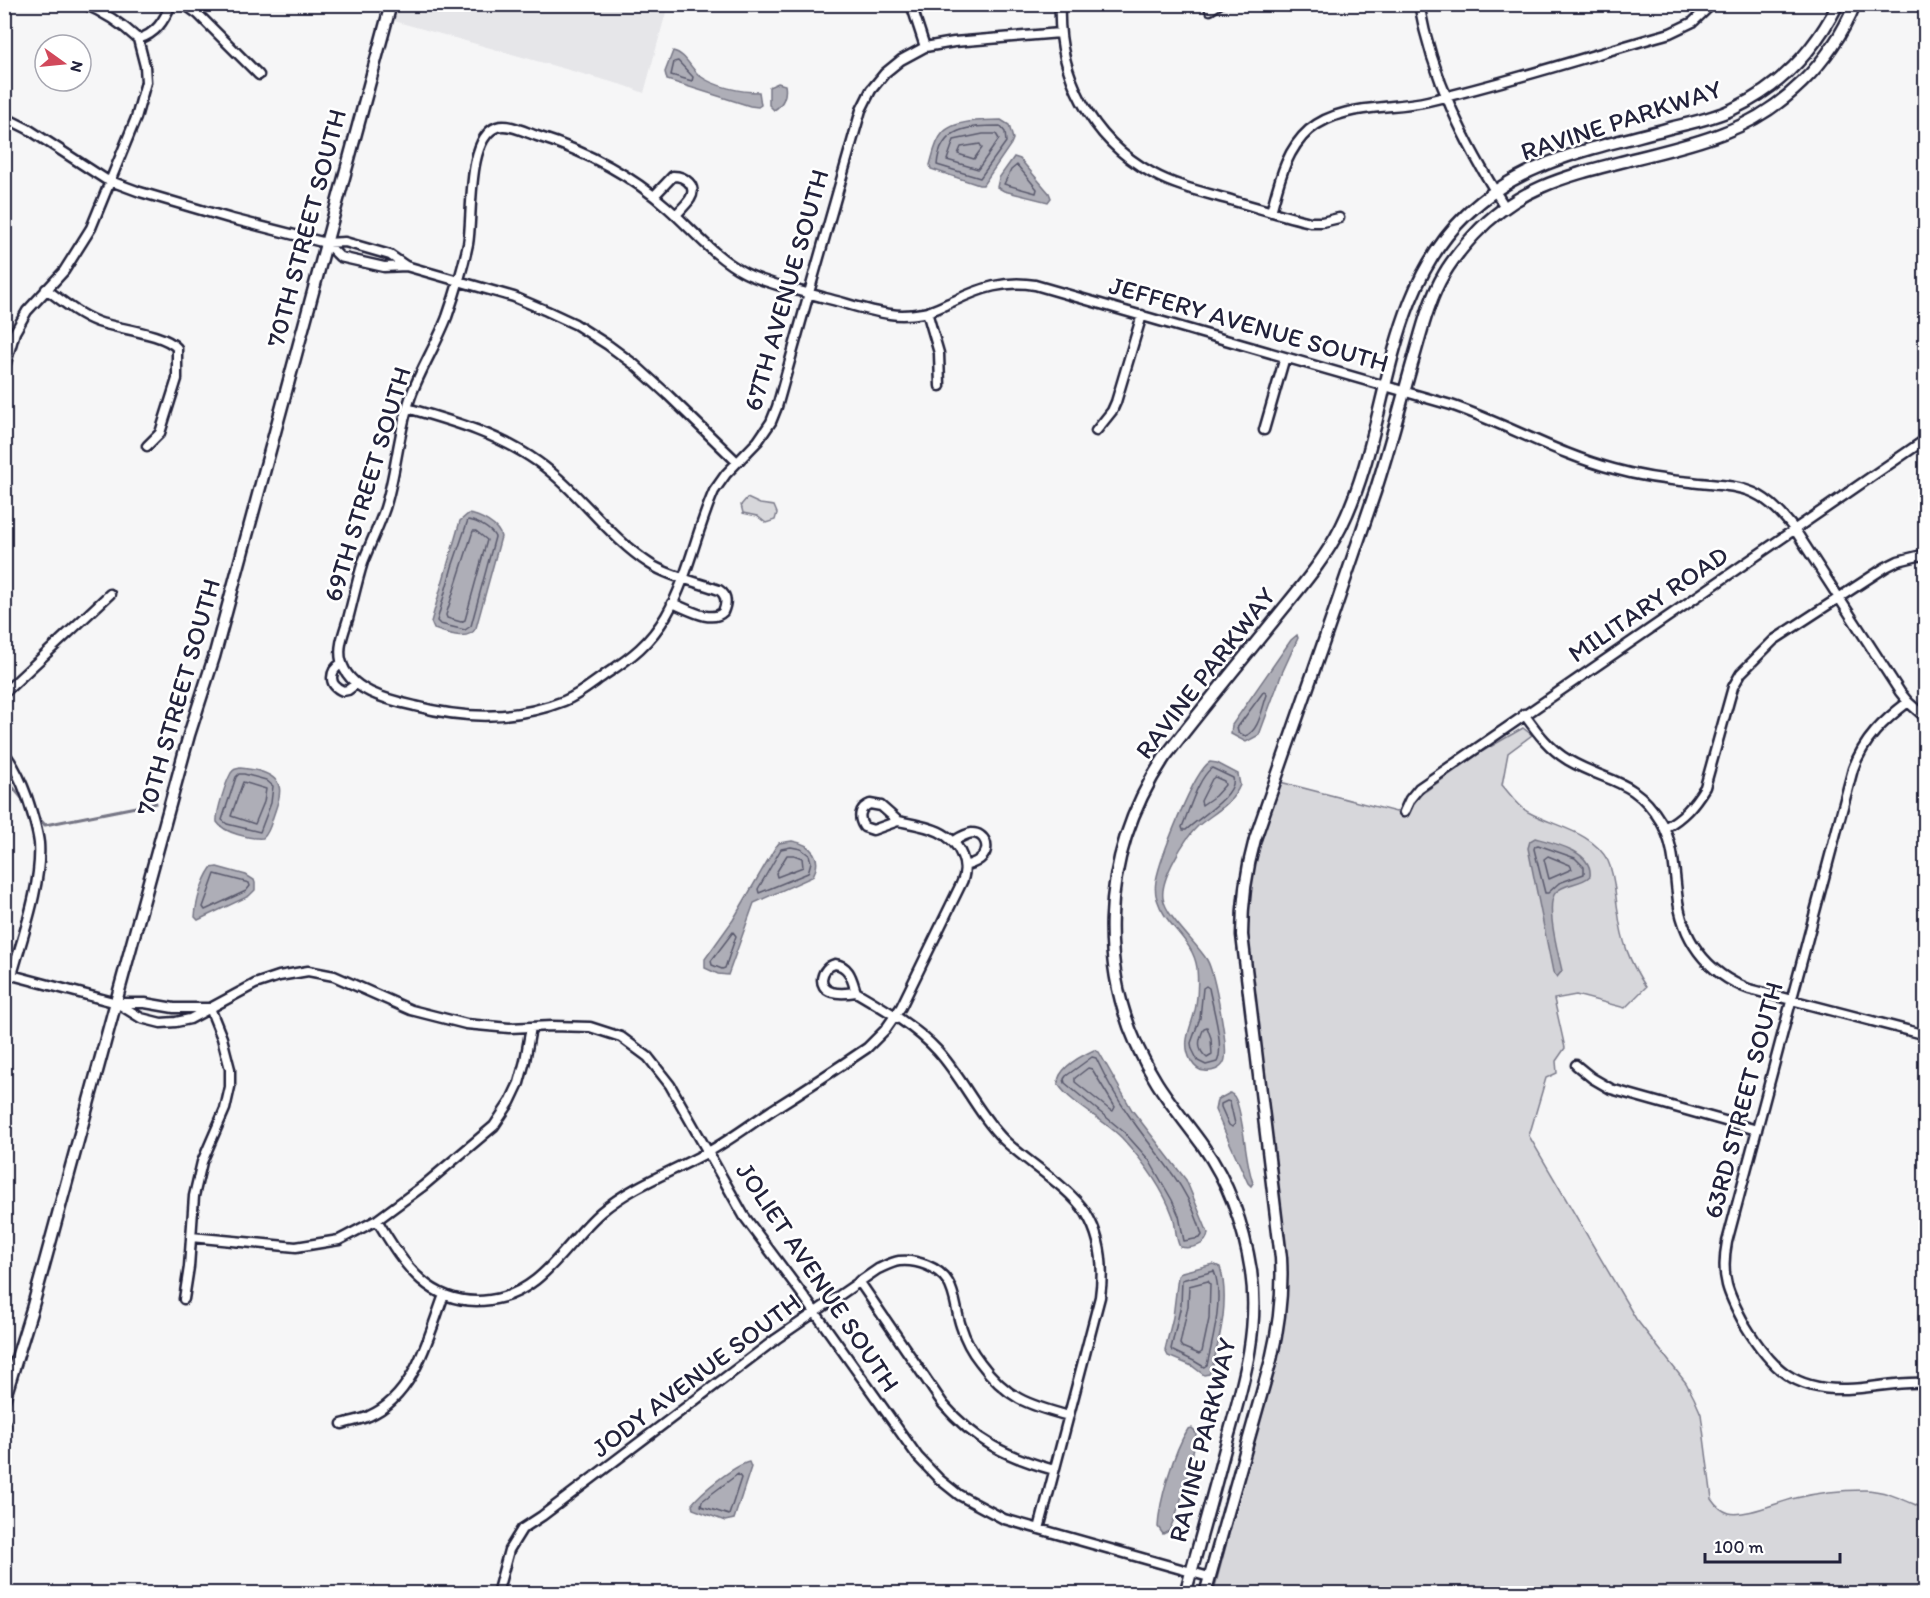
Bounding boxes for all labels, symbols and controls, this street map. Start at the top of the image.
north arrow [33,33,93,93]
text: N [66,59,88,74]
street label: RAVINE PARKWAY [1517,72,1726,168]
street label: 70TH STREET SOUTH [259,105,353,351]
street label: 67TH AVENUE SOUTH [736,166,836,414]
street label: JEFFERY AVENUE SOUTH [1106,269,1392,379]
street label: 69TH STREET SOUTH [316,363,418,605]
street label: MILITARY ROAD [1562,539,1734,669]
street label: 70TH STREET SOUTH [129,575,227,819]
street label: RAVINE PARKWAY [1128,581,1282,765]
street label: 63RD STREET SOUTH [1696,978,1790,1222]
street label: JOLIET AVENUE SOUTH [729,1156,907,1398]
street label: JODY AVENUE SOUTH [585,1286,807,1464]
street label: RAVINE PARKWAY [1161,1334,1243,1545]
scale bar [1705,1526,1840,1564]
text: 100 m [1714,1536,1764,1558]

